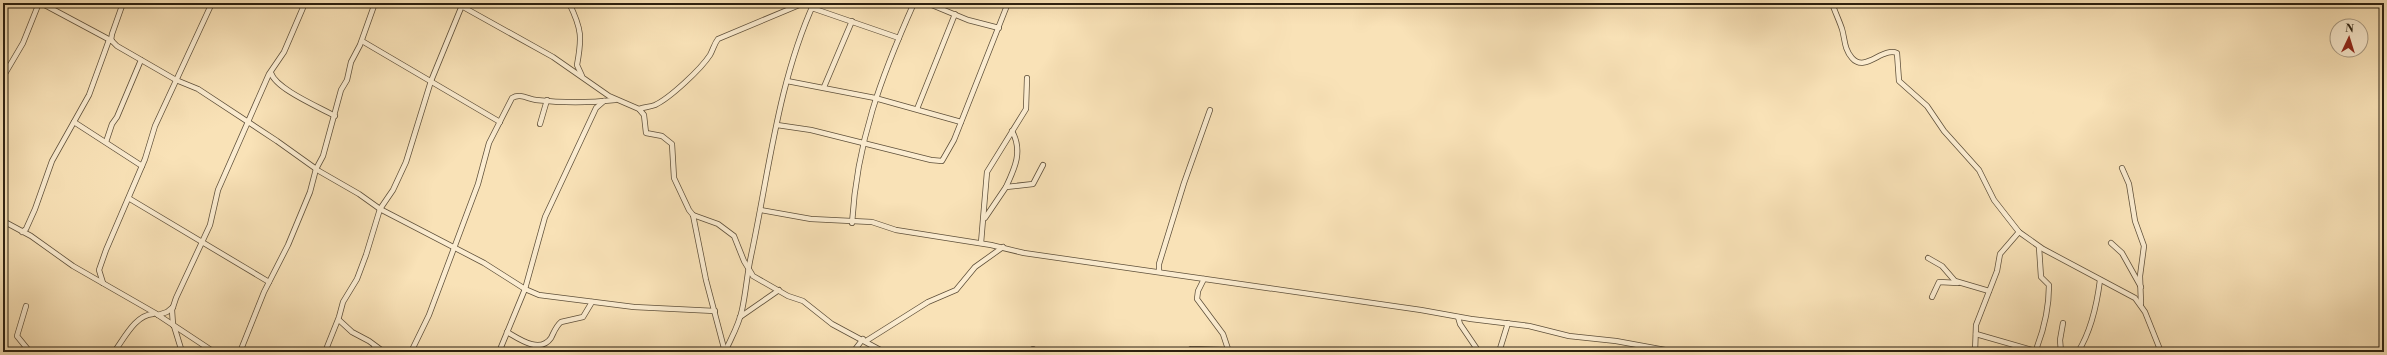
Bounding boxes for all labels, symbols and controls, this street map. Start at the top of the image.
north arrow [2329,18,2369,58]
text: N [2345,22,2355,36]

